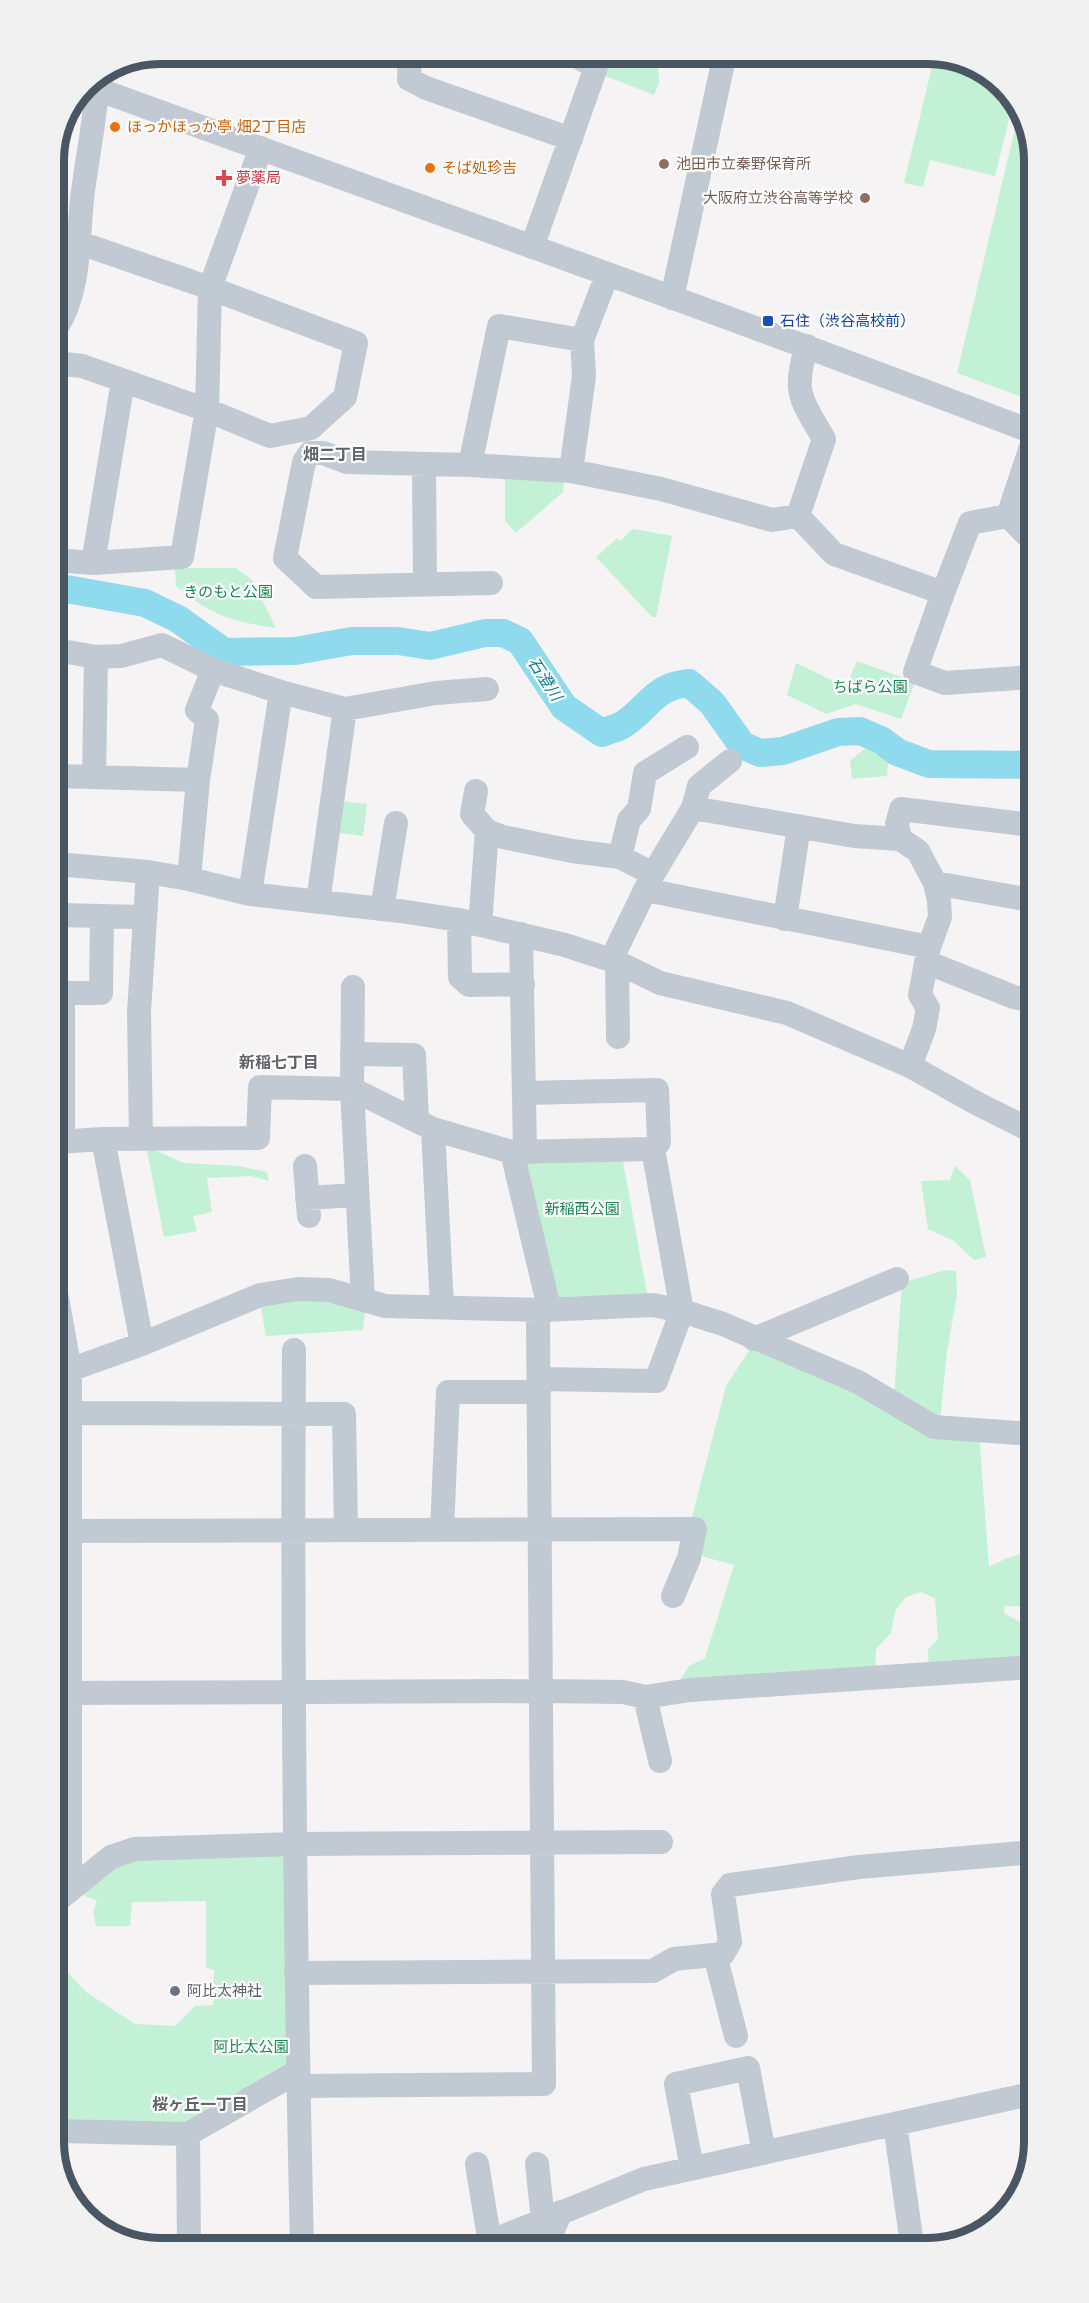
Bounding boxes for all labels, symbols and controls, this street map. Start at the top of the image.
place label: ほっかほっか亭 畑2丁目店 [127,118,306,136]
marker: ほっかほっか亭 畑2丁目店 [108,120,122,134]
place label: 池田市立秦野保育所 [676,155,811,173]
marker: 池田市立秦野保育所 [657,157,671,171]
place label: そば処珍吉 [442,159,517,177]
marker: そば処珍吉 [423,161,437,175]
place label: 夢薬局 [236,169,281,187]
marker: 夢薬局 [217,171,231,185]
place label: 大阪府立渋谷高等学校 [703,189,853,207]
marker: 大阪府立渋谷高等学校 [858,191,872,205]
place label: 石住（渋谷高校前） [780,312,915,330]
marker: 石住（渋谷高校前） [761,314,775,328]
district label: 畑二丁目 [303,445,367,464]
park label: きのもと公園 [183,583,273,601]
water label: 石澄川 [524,654,567,706]
park label: ちばら公園 [832,678,908,696]
district label: 新稲七丁目 [239,1053,319,1072]
park label: 新稲西公園 [544,1200,620,1218]
place label: 阿比太神社 [187,1982,262,2000]
marker: 阿比太神社 [168,1984,182,1998]
park label: 阿比太公園 [213,2038,289,2056]
district label: 桜ヶ丘一丁目 [152,2095,248,2114]

